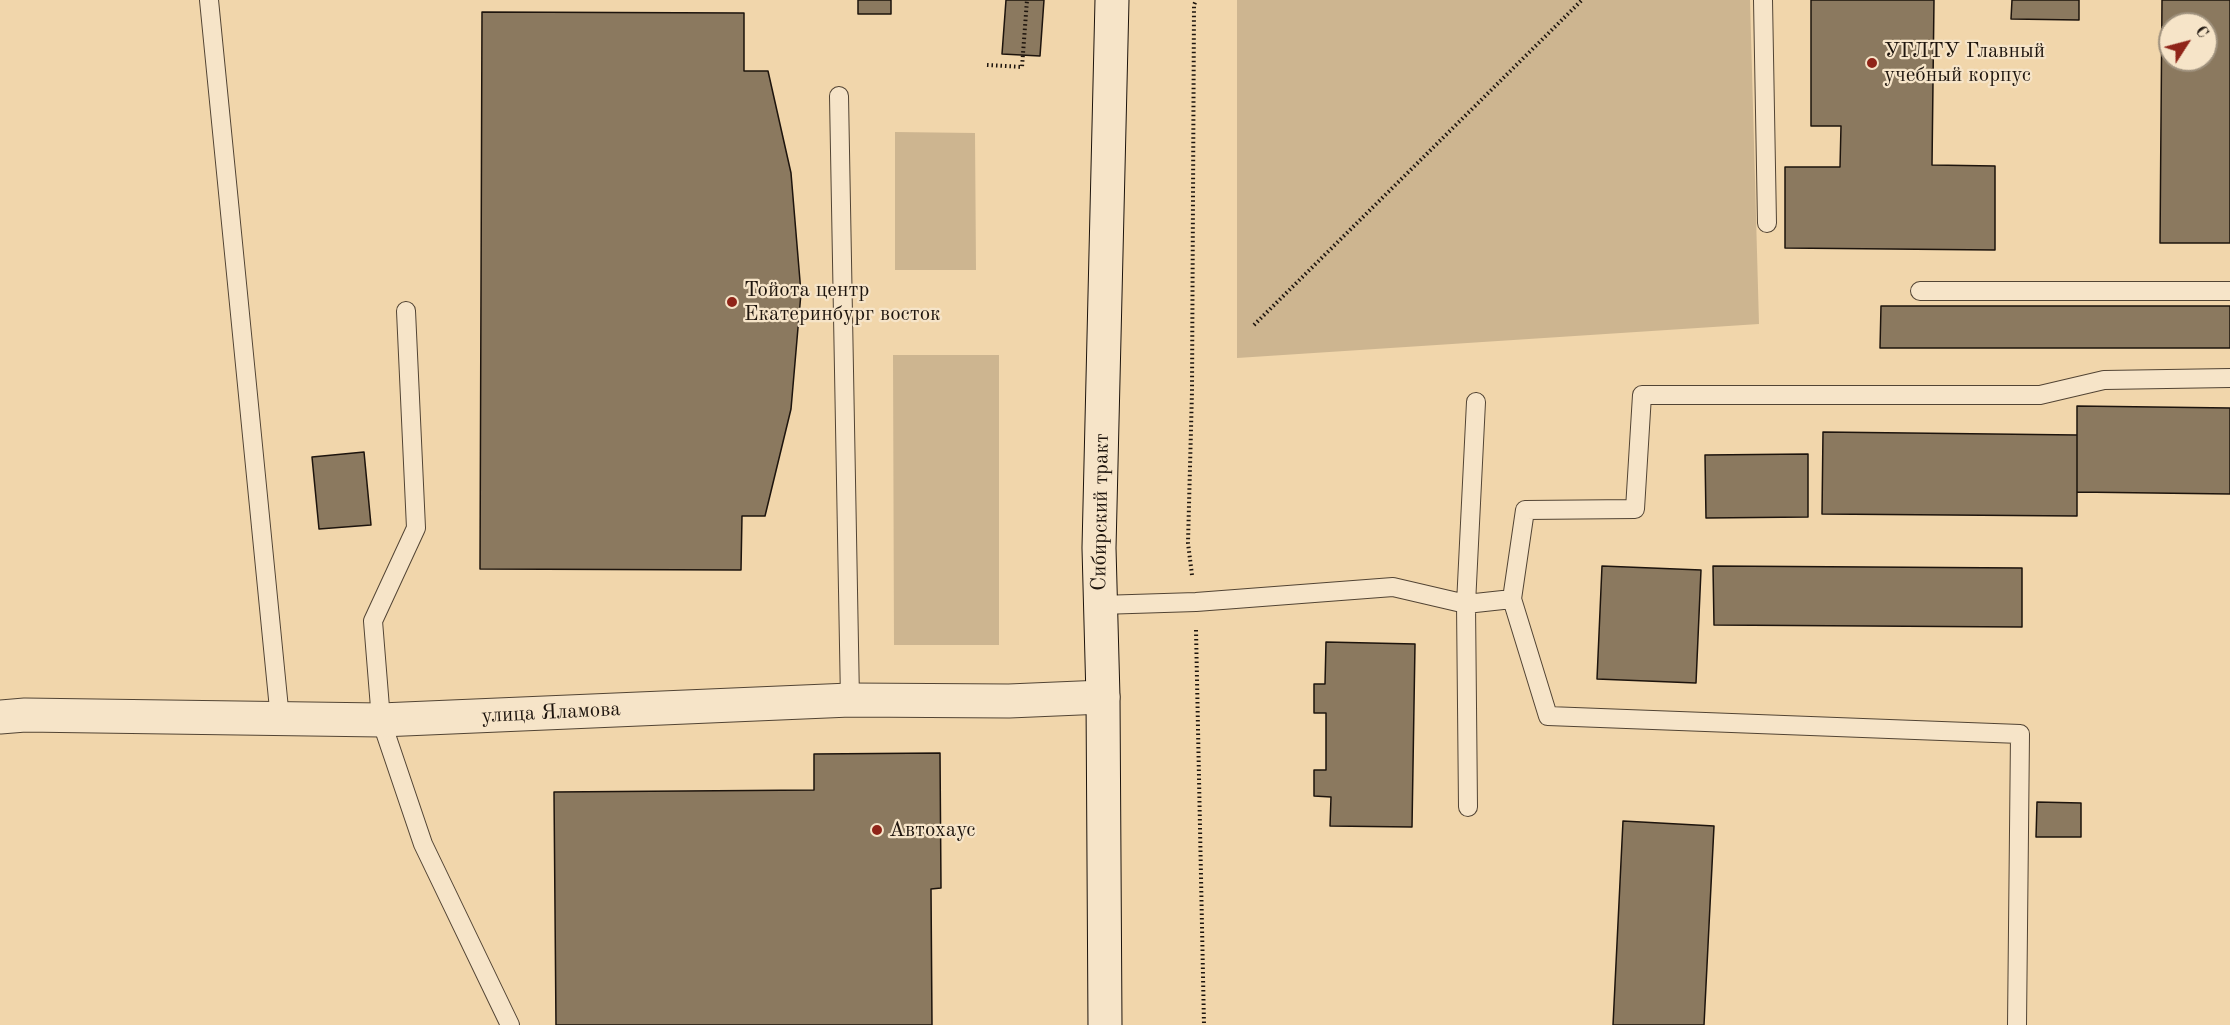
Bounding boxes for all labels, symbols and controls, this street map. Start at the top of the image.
north arrow [2158,12,2218,72]
text: С [2191,24,2211,42]
place label: УГЛТУ Главный учебный корпус [1884,38,2045,88]
marker: УГЛТУ Главный учебный корпус [1865,56,1879,70]
place label: Тойота центр Екатеринбург восток [744,277,941,327]
marker: Тойота центр Екатеринбург восток [725,295,739,309]
street label: Сибирский тракт [1087,433,1115,591]
street label: улица Яламова [481,697,621,729]
place label: Автохаус [889,817,976,843]
marker: Автохаус [870,823,884,837]

